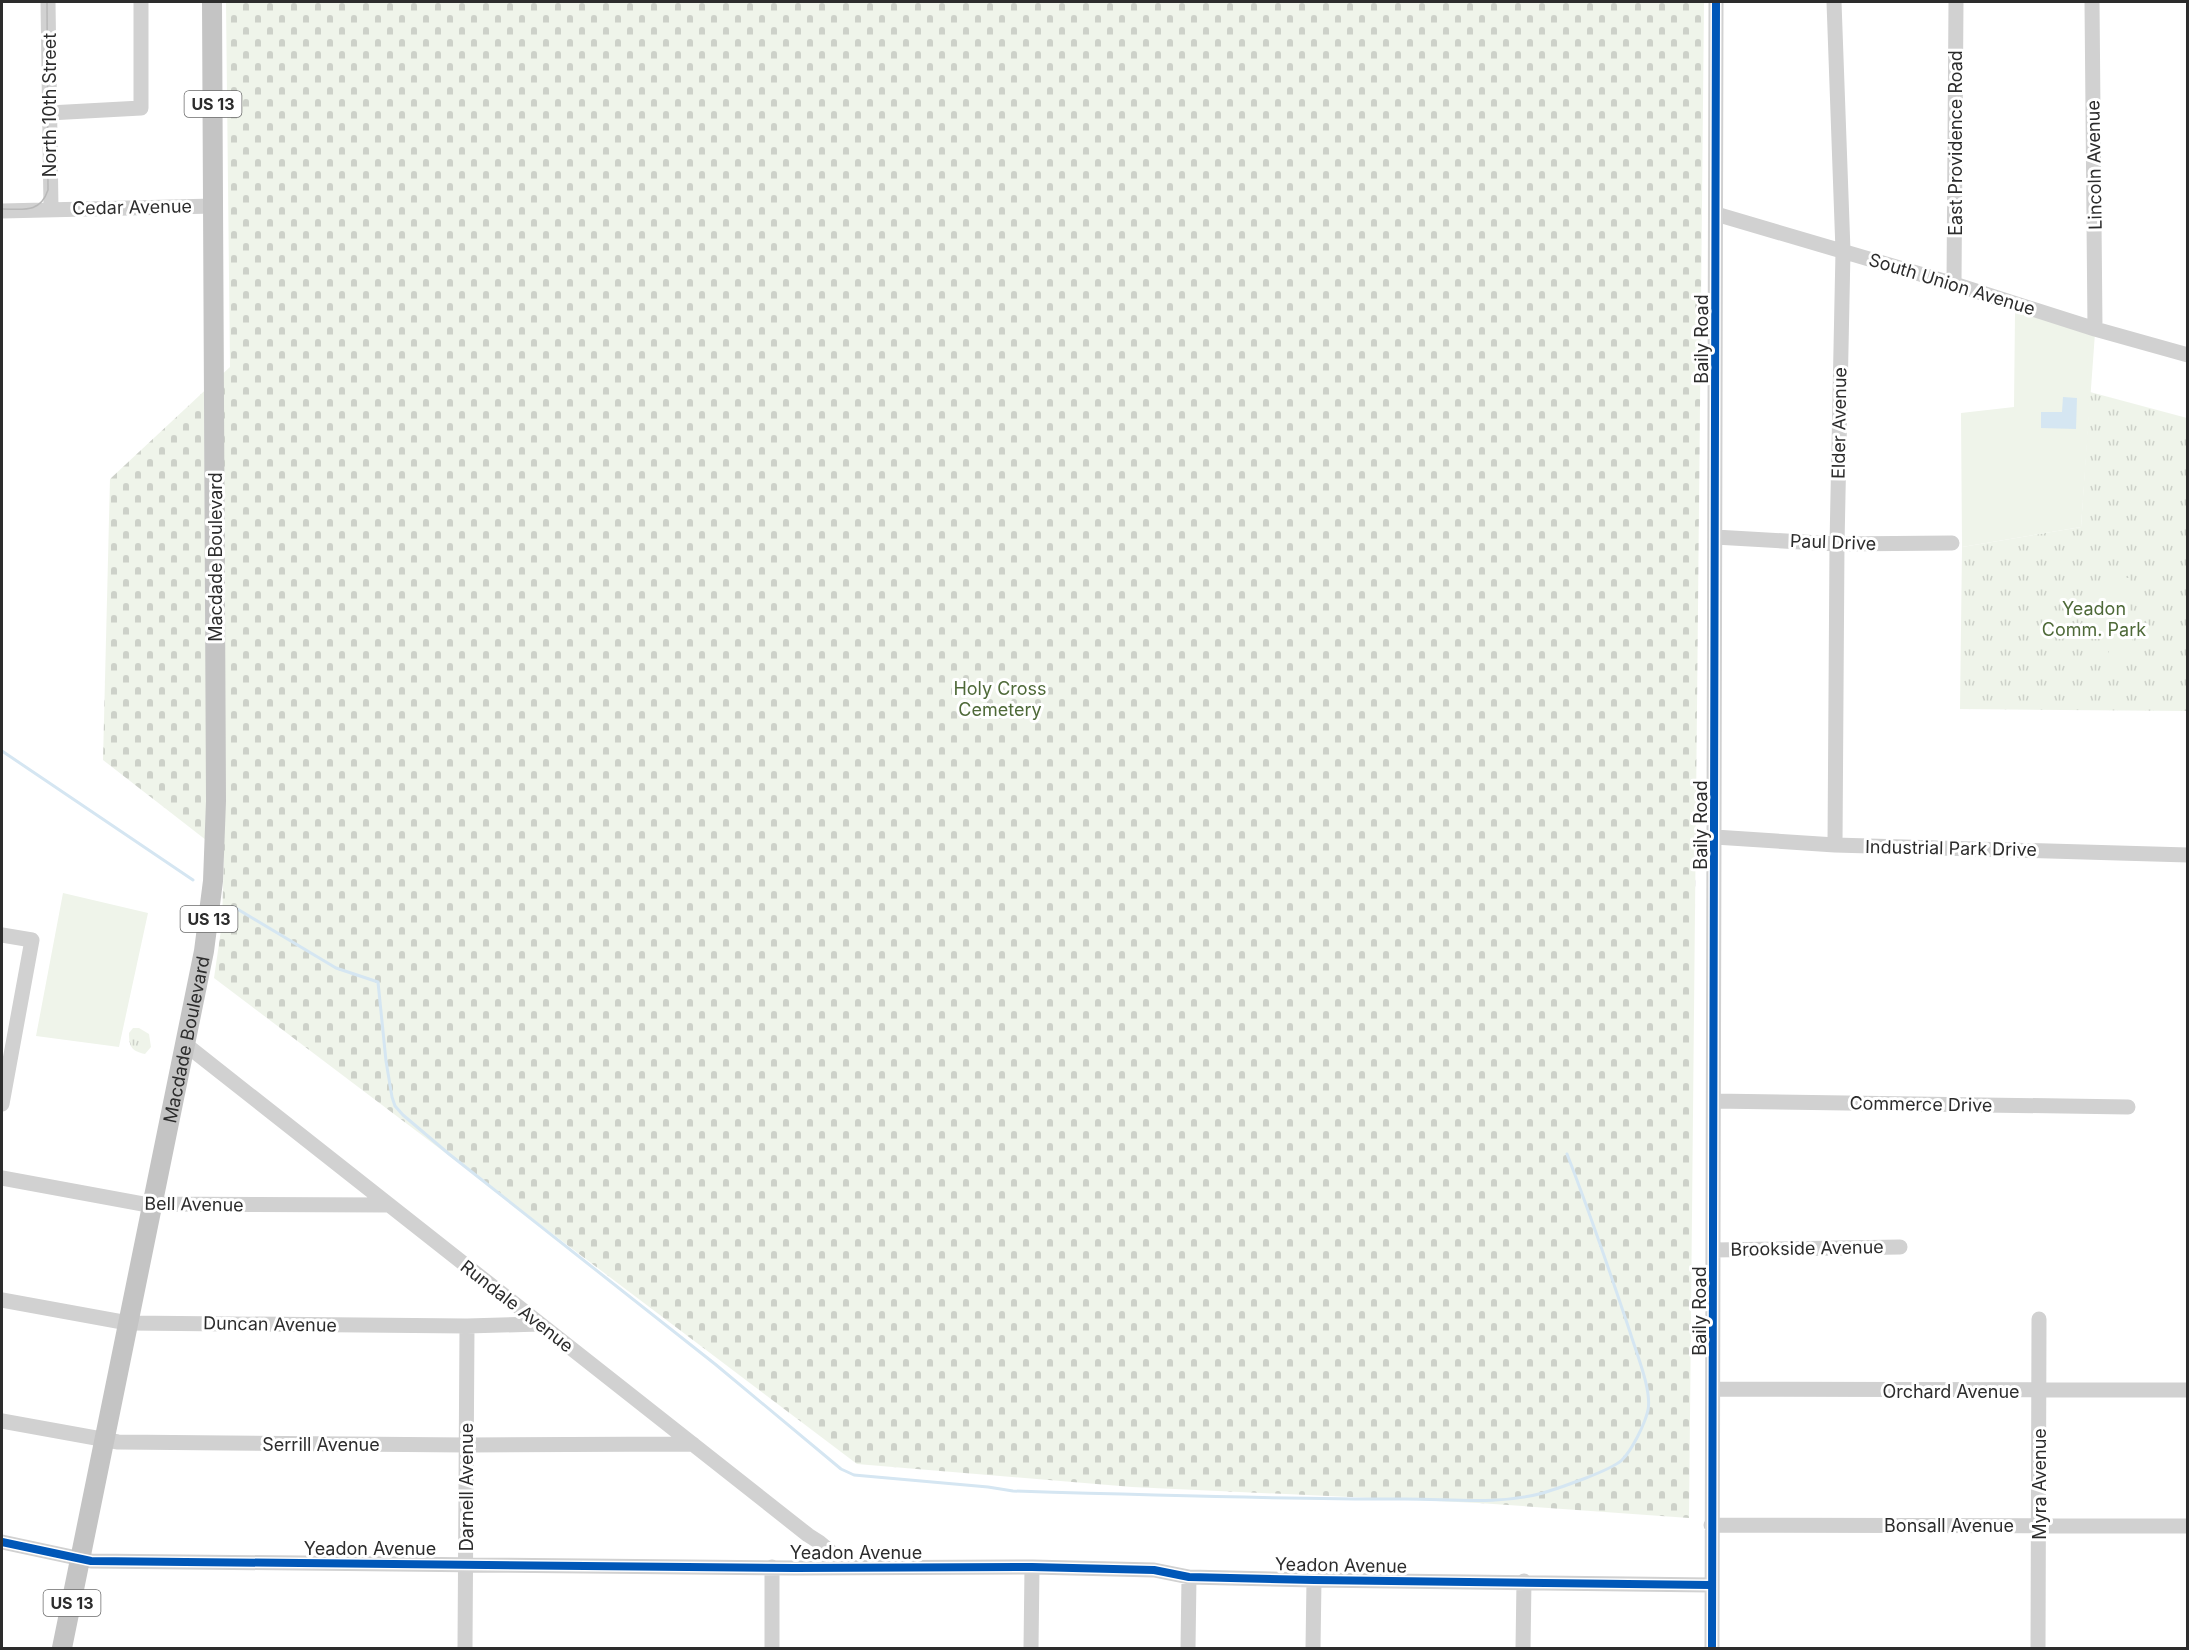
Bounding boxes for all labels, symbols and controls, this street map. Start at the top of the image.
street label: North 10th Street [39,33,60,177]
street label: East Providence Road [1945,50,1966,236]
road number: US 13 [184,91,242,117]
street label: Lincoln Avenue [2082,100,2106,230]
street label: Cedar Avenue [72,195,192,219]
street label: South Union Avenue [1866,249,2038,319]
street label: Baily Road [1691,294,1712,384]
street label: Elder Avenue [1828,367,1850,479]
street label: Macdade Boulevard [205,472,226,642]
street label: Paul Drive [1789,530,1877,554]
park label: Yeadon Comm. Park [2042,598,2146,640]
park label: Holy Cross Cemetery [953,678,1047,720]
street label: Baily Road [1690,780,1711,870]
street label: Industrial Park Drive [1865,836,2037,860]
road number: US 13 [180,906,238,932]
street label: Macdade Boulevard [159,954,213,1125]
street label: Commerce Drive [1849,1092,1993,1116]
street label: Bell Avenue [144,1193,244,1215]
street label: Brookside Avenue [1730,1236,1884,1260]
street label: Rundale Avenue [457,1256,577,1356]
street label: Baily Road [1689,1266,1710,1356]
street label: Duncan Avenue [203,1312,337,1336]
street label: Orchard Avenue [1882,1381,2020,1402]
street label: Darnell Avenue [456,1423,477,1551]
street label: Myra Avenue [2029,1428,2050,1540]
street label: Serrill Avenue [262,1434,380,1455]
street label: Bonsall Avenue [1884,1515,2014,1536]
street label: Yeadon Avenue [304,1538,436,1559]
street label: Yeadon Avenue [790,1542,922,1563]
street label: Yeadon Avenue [1275,1553,1407,1577]
road number: US 13 [44,1590,100,1616]

